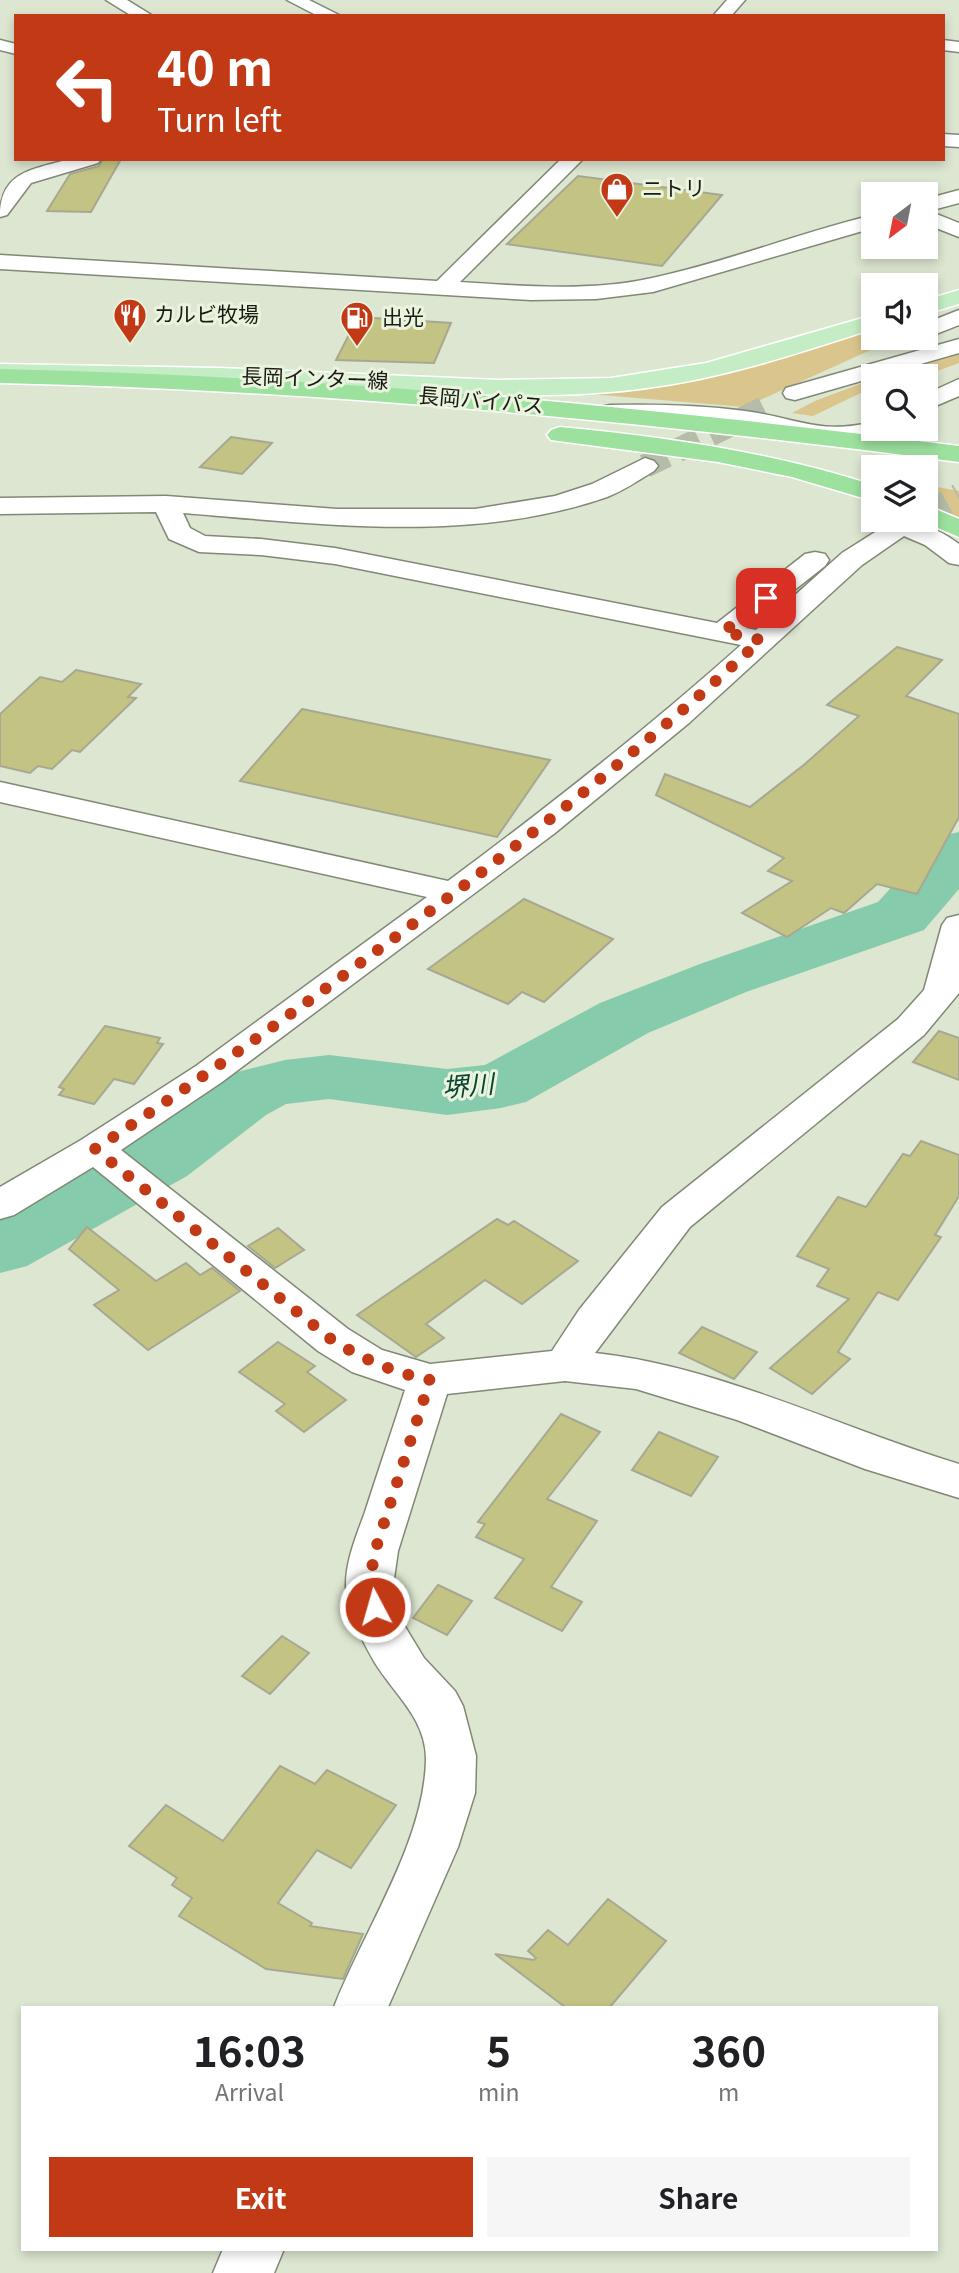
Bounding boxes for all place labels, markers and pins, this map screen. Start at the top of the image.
shop icon: ニトリ [598,170,636,219]
place label: ニトリ [642,172,705,202]
restaurant icon: カルビ牧場 [111,296,149,345]
place label: カルビ牧場 [154,298,259,328]
fuel station icon: 出光 [338,299,376,348]
place label: 出光 [382,301,424,331]
pin [736,568,796,628]

